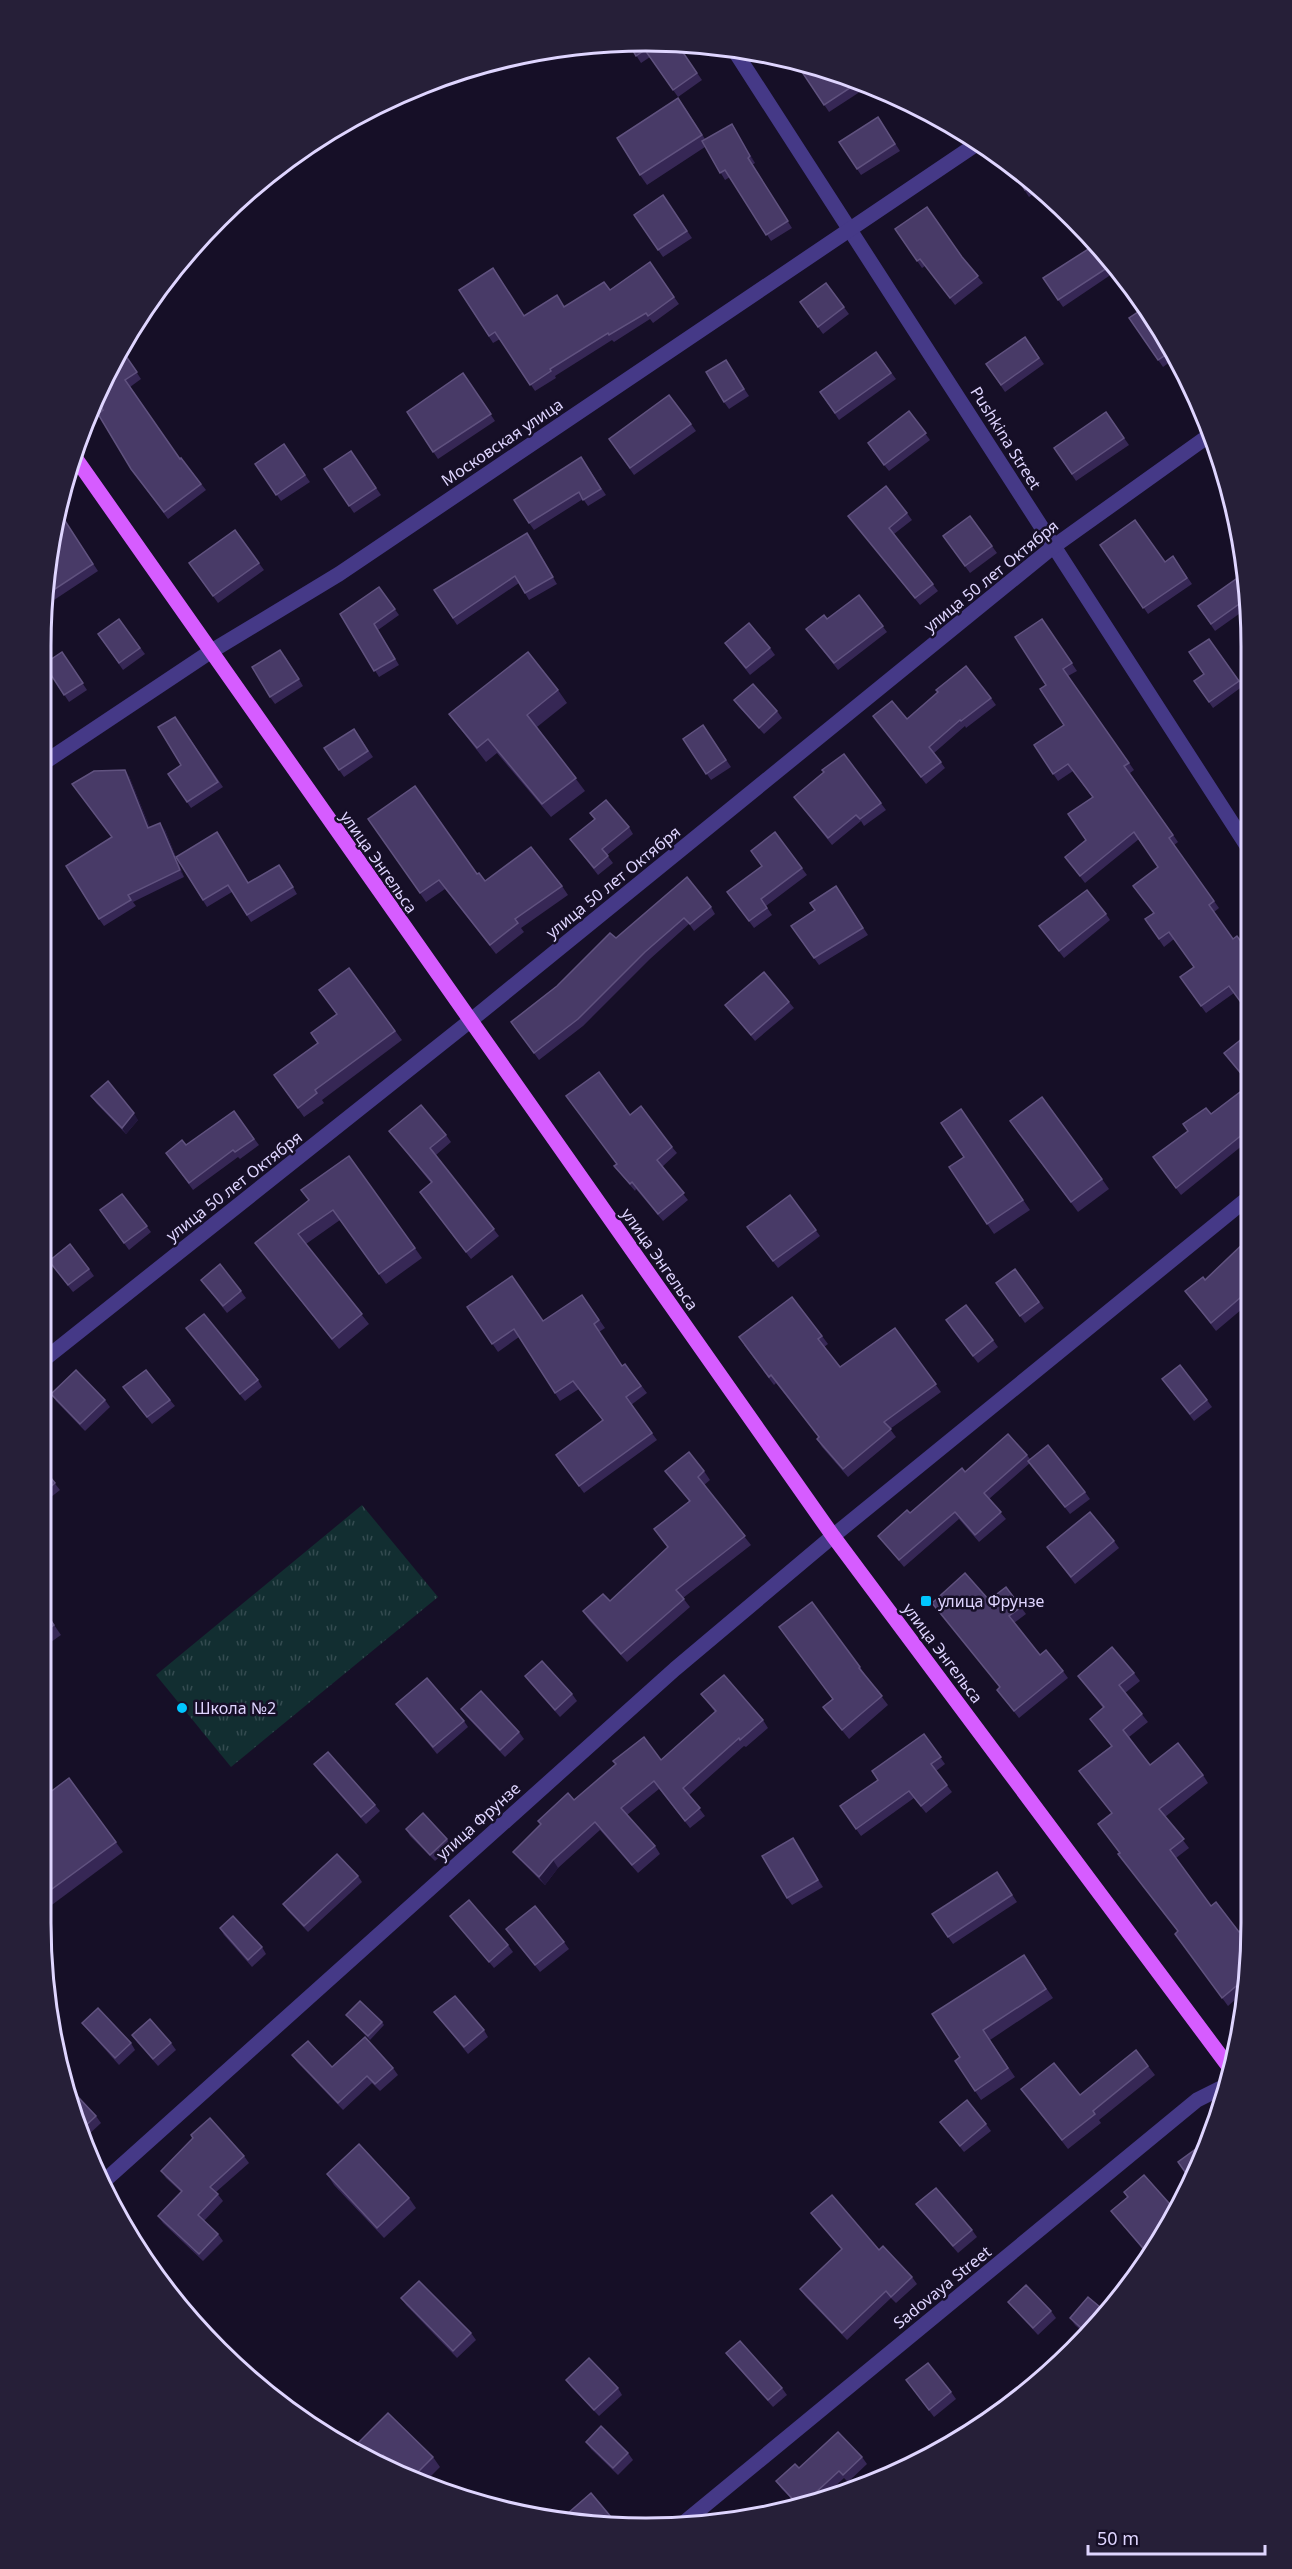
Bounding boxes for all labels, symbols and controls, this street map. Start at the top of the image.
street label: Pushkina Street [966,382,1047,494]
street label: Московская улица [437,393,567,491]
street label: улица 50 лет Октября [919,515,1063,637]
street label: улица Энгельса [335,806,423,918]
street label: улица 50 лет Октября [541,821,685,943]
street label: улица 50 лет Октября [161,1126,307,1246]
street label: улица Энгельса [616,1203,704,1315]
place label: улица Фрунзе [938,1590,1045,1612]
marker: улица Фрунзе [919,1594,933,1608]
street label: улица Энгельса [898,1598,988,1708]
place label: Школа №2 [194,1697,276,1719]
marker: Школа №2 [175,1701,189,1715]
street label: улица Фрунзе [431,1777,525,1865]
street label: Sadovaya Street [888,2241,996,2333]
scale bar [1088,2518,1265,2556]
text: 50 m [1097,2526,1139,2550]

